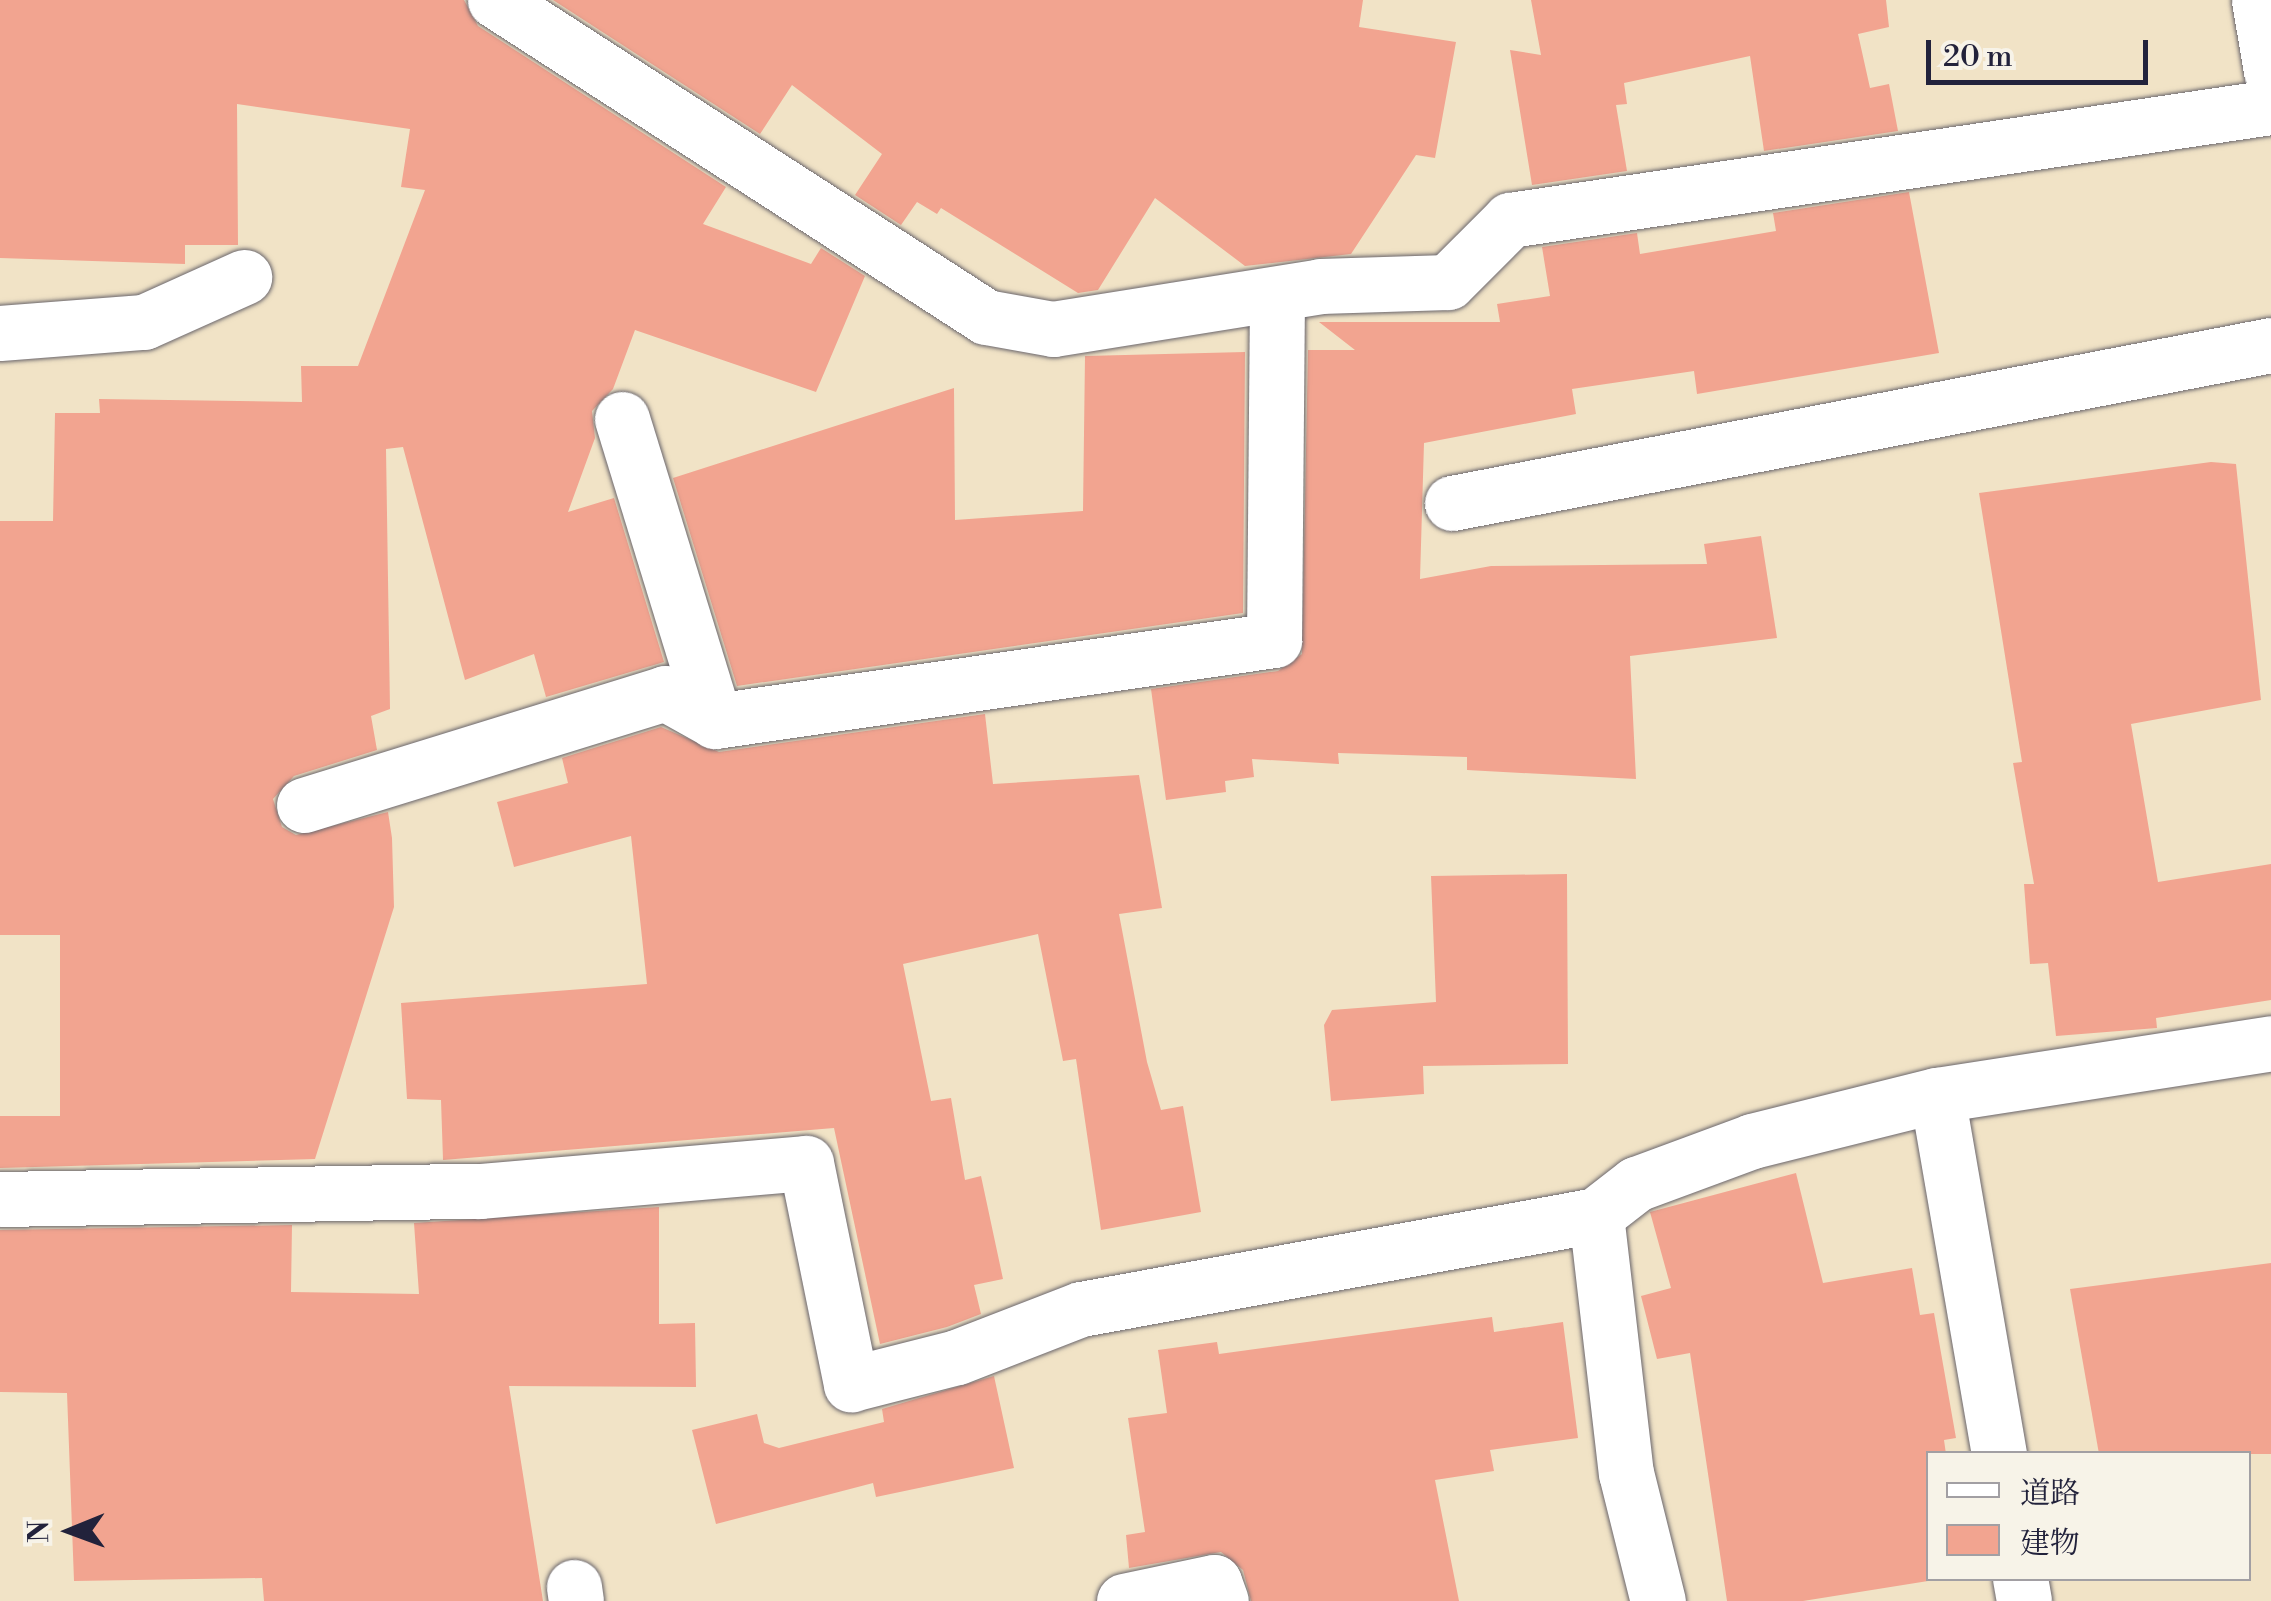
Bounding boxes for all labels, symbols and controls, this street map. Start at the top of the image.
scale bar [1931,20,2154,82]
text: 20 m [1943,38,2012,76]
legend [1926,1451,2251,1581]
text: 道路 [2020,1475,2080,1513]
north arrow [20,1481,120,1581]
text: N [22,1520,57,1543]
text: 建物 [2020,1525,2080,1563]

